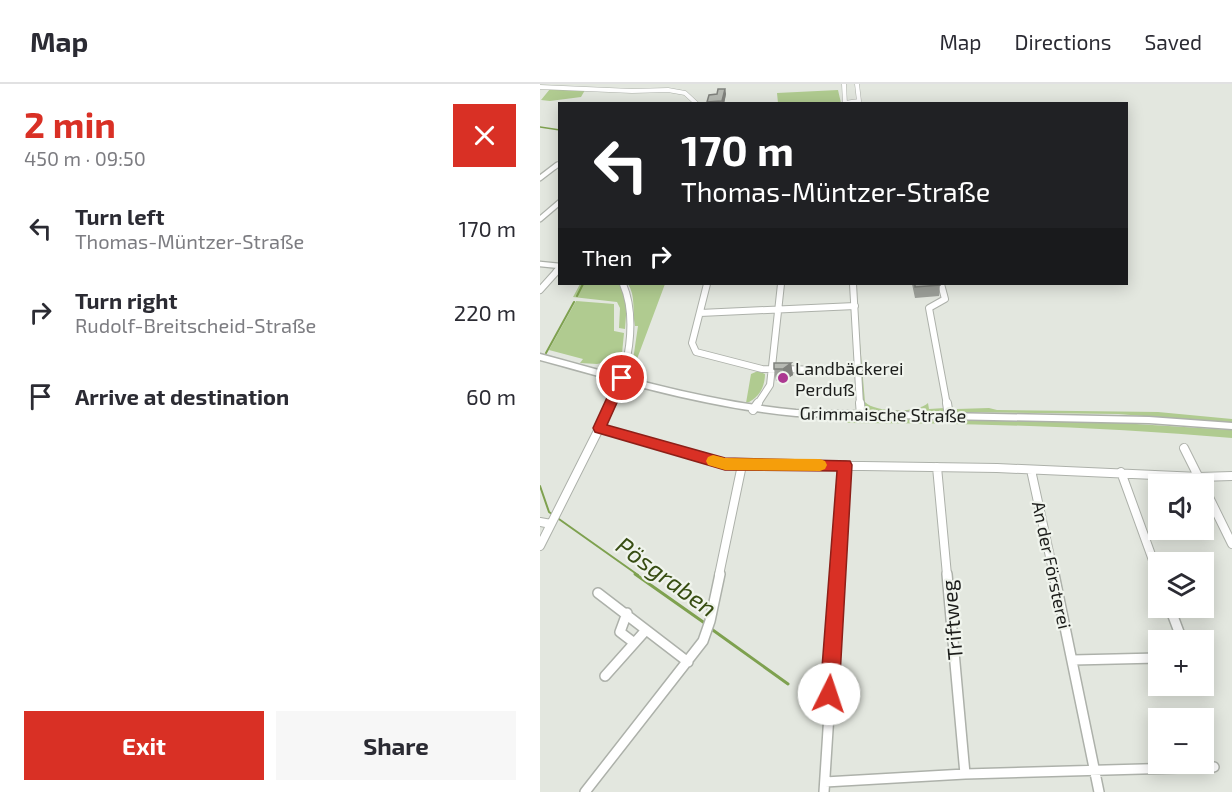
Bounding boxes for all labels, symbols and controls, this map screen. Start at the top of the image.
text: Map [30,24,88,58]
text: Map [939,29,982,54]
text: Directions [1015,29,1111,54]
text: Saved [1144,29,1202,54]
text: 2 min [24,102,116,145]
button: close [453,104,516,167]
text: 170 m [681,124,794,174]
icon: left [582,126,660,204]
text: 450 m · 09:50 [24,146,146,170]
text: Thomas-Müntzer-Straße [681,175,990,207]
text: Turn left [75,203,164,229]
icon: left [24,212,57,245]
text: 170 m [459,215,516,241]
text: Thomas-Müntzer-Straße [75,229,304,253]
icon: right [644,240,677,273]
text: Then [582,244,632,270]
text: Turn right [75,287,177,313]
icon: right [24,296,57,329]
text: 220 m [454,299,516,325]
text: Rudolf-Breitscheid-Straße [75,313,316,337]
pin [596,352,647,403]
place label: Landbäckerei Perduß [795,357,904,400]
icon: arrive [605,361,638,394]
marker: Landbäckerei Perduß [776,371,790,385]
icon: arrive [24,380,57,413]
text: Arrive at destination [75,383,289,409]
text: 60 m [466,383,516,409]
street label: Grimmaische Straße [799,402,967,426]
map controls [1148,474,1214,774]
button: sound [1148,474,1214,540]
street label: An der Försterei [1028,499,1076,631]
water label: Pösgraben [611,530,723,622]
button: layers [1148,552,1214,618]
street label: Triftweg [935,579,967,661]
button: + [1148,630,1214,696]
position arrow [797,662,861,726]
button: − [1148,708,1214,774]
button: Exit [24,711,264,780]
button: Share [276,711,516,780]

